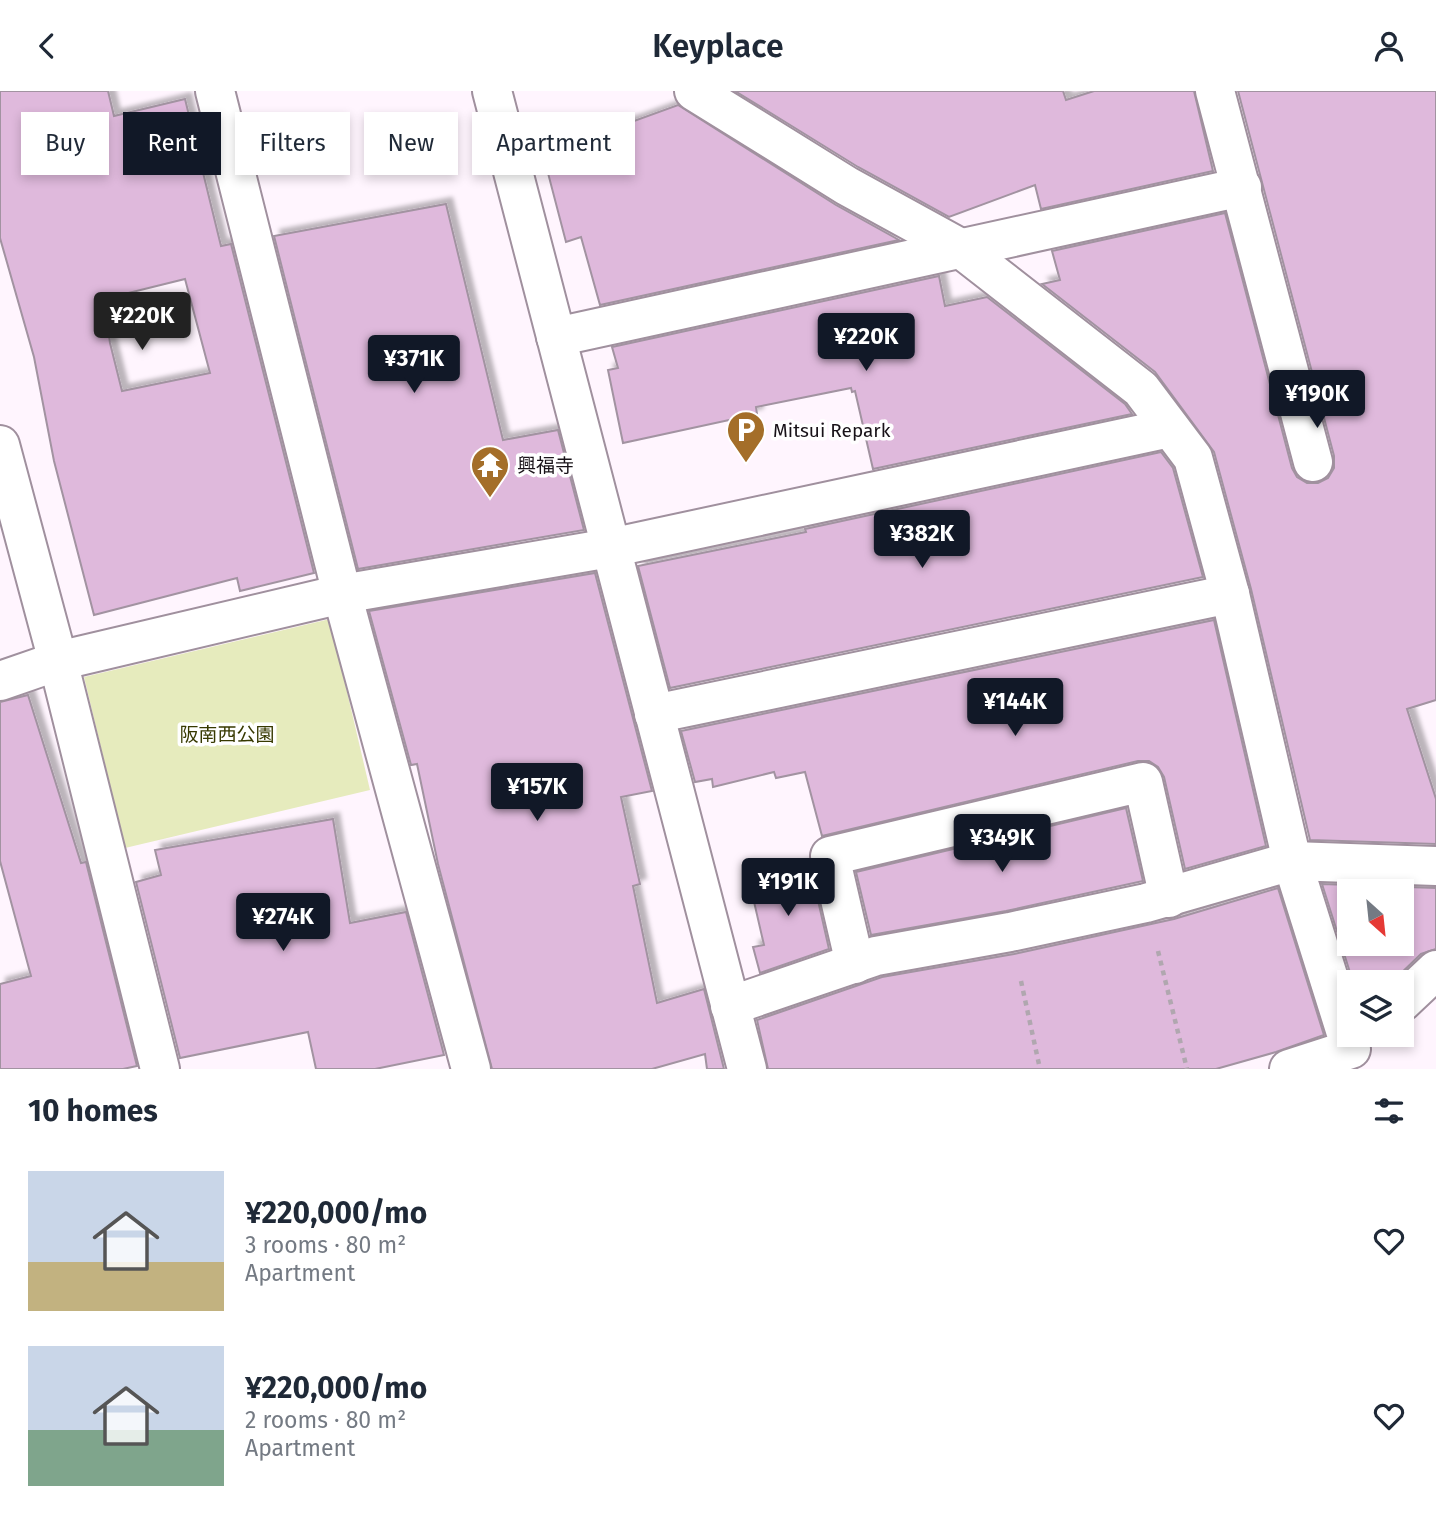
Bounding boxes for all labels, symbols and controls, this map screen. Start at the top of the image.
icon: back [28,27,66,65]
text: Keyplace [652,27,784,65]
icon: person [1370,27,1408,65]
chip: Buy [21,112,109,175]
chip: Rent [123,112,221,175]
chip: Filters [235,112,350,175]
chip: New [364,112,458,175]
chip: Apartment [472,112,635,175]
pin: ¥220K [93,293,191,352]
text: ¥220K [110,301,174,329]
pin: ¥220K [817,313,915,373]
text: ¥220K [834,322,898,350]
pin: ¥371K [365,335,463,395]
text: ¥371K [384,344,444,372]
pin: ¥190K [1268,371,1366,430]
text: ¥190K [1285,379,1349,407]
parking icon: Mitsui Repark [725,409,767,464]
place label: Mitsui Repark [773,419,891,442]
temple icon: 興福寺 [469,444,511,499]
place label: 興福寺 [517,454,574,477]
pin: ¥382K [873,511,971,570]
text: ¥382K [890,519,954,547]
pin: ¥144K [966,679,1064,738]
text: ¥144K [983,687,1047,715]
park label: 阪南西公園 [179,723,275,746]
pin: ¥157K [488,763,586,823]
text: ¥157K [507,772,567,800]
pin: ¥349K [953,815,1051,874]
text: ¥349K [970,823,1034,851]
pin: ¥191K [739,859,837,918]
text: ¥191K [758,867,818,895]
north arrow [1337,879,1414,955]
map controls [1337,879,1414,1047]
pin: ¥274K [234,893,332,953]
text: ¥274K [252,902,314,930]
button: layers [1337,970,1414,1047]
icon: filters [1370,1092,1408,1130]
text: 10 homes [28,1093,158,1129]
text: ¥220,000/mo [245,1195,427,1231]
icon: home [84,1199,168,1283]
icon: heart [1370,1222,1408,1260]
text: 3 rooms · 80 m² [245,1231,406,1259]
text: Apartment [245,1259,355,1287]
text: ¥220,000/mo [245,1370,427,1406]
icon: home [84,1374,168,1458]
icon: heart [1370,1397,1408,1435]
text: 2 rooms · 80 m² [245,1406,406,1434]
text: Apartment [245,1434,355,1462]

